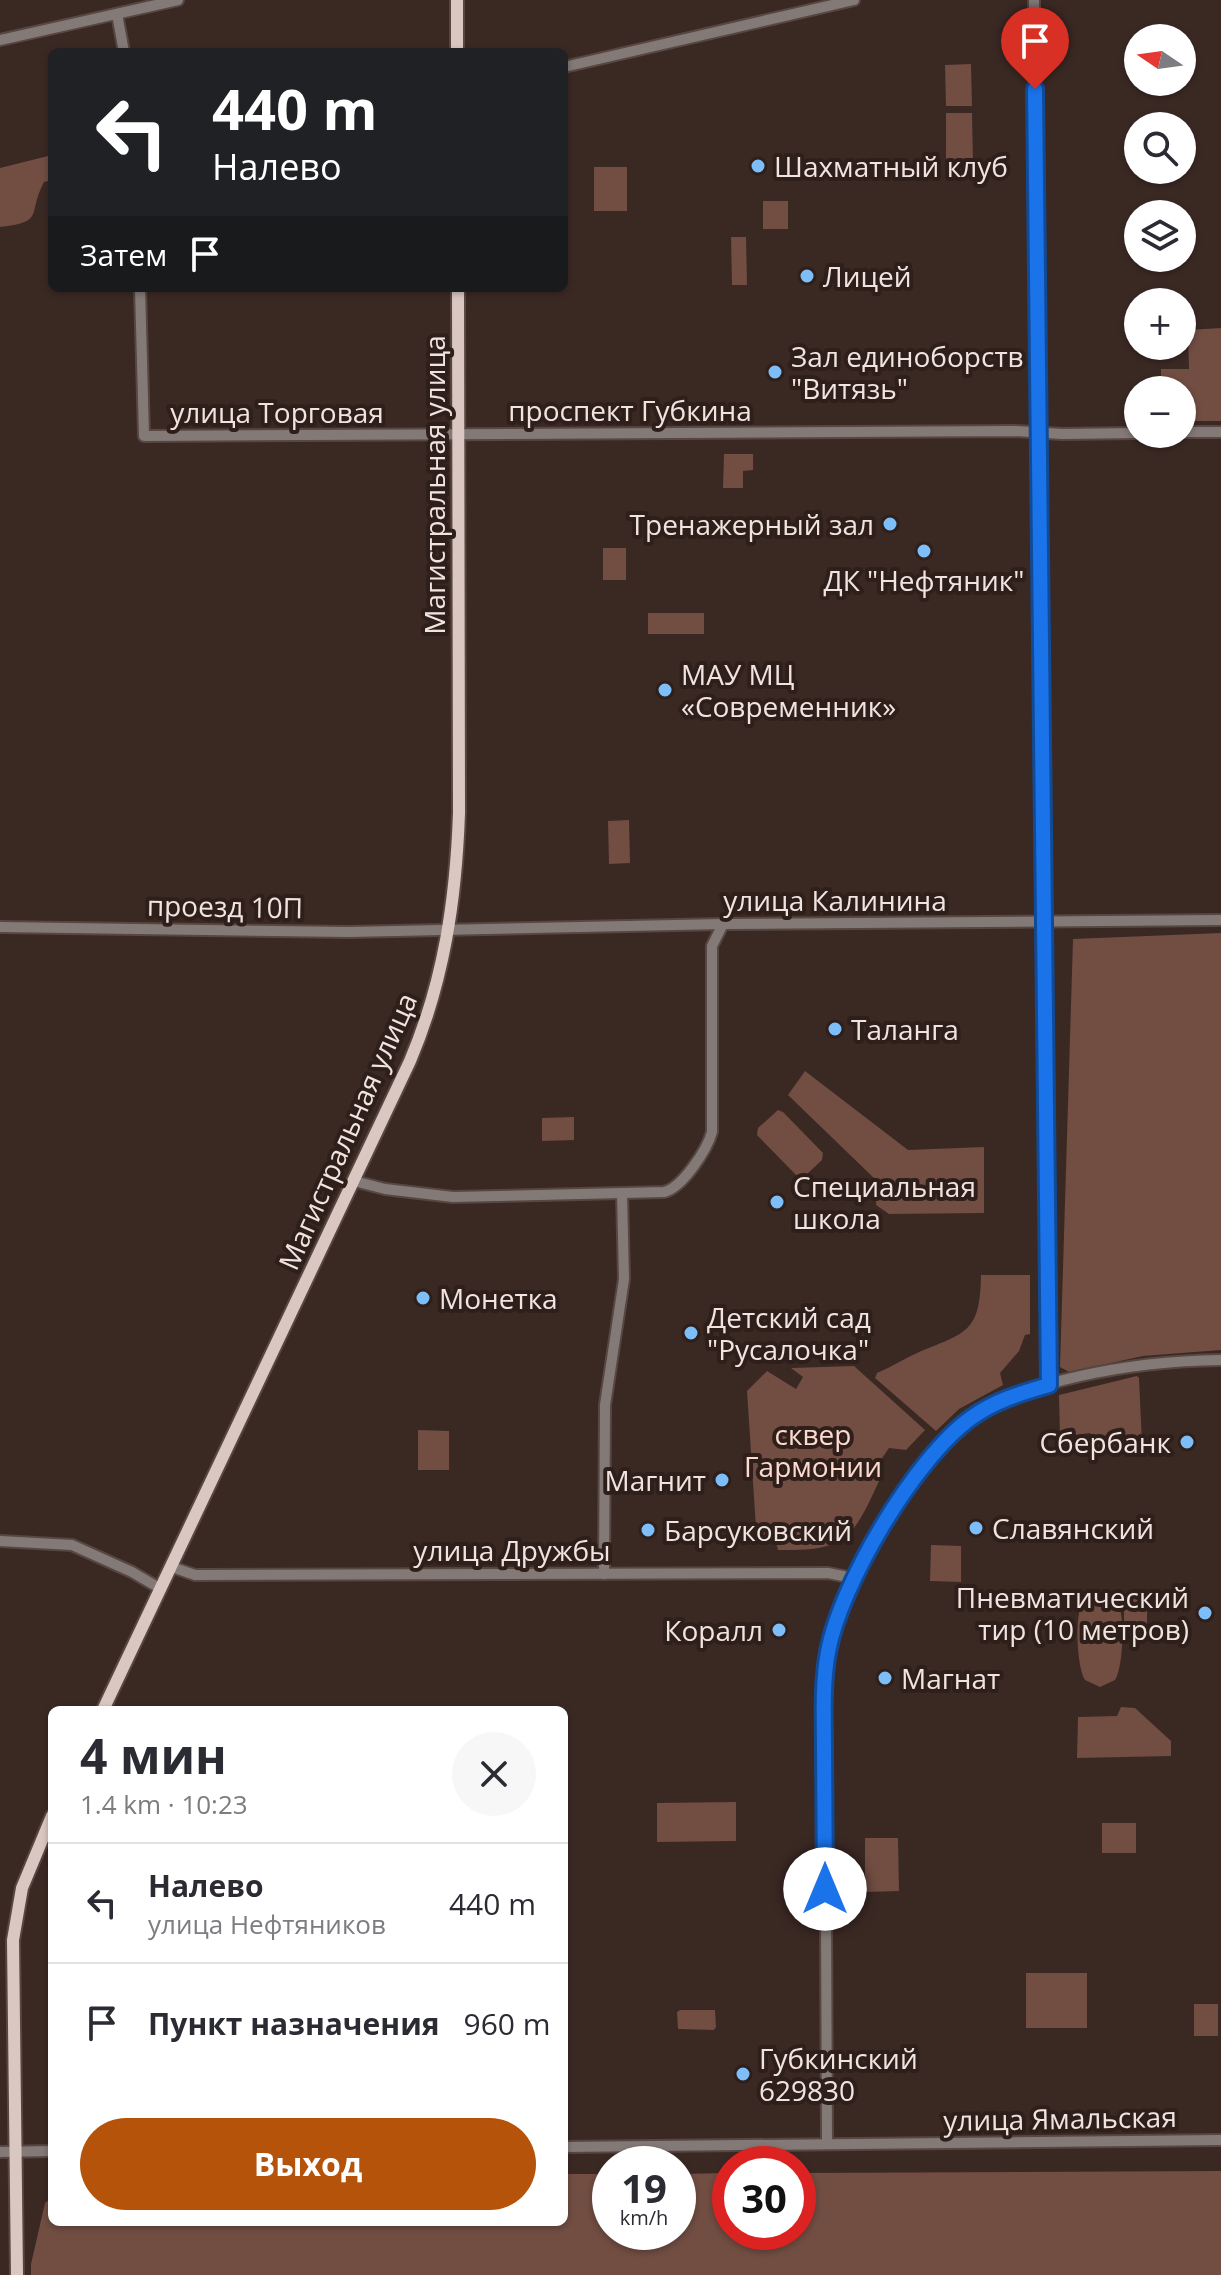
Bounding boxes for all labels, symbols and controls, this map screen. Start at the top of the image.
pin [1001,7,1069,89]
icon: arrive [1013,19,1057,63]
north arrow [1124,24,1196,96]
map controls [1124,24,1196,448]
text: 440 m [212,70,378,146]
icon: left [80,80,184,184]
button: search [1124,112,1196,184]
text: Налево [212,142,342,191]
place label: Шахматный клуб [774,147,1008,185]
marker: Шахматный клуб [749,157,767,175]
button: layers [1124,200,1196,272]
icon: arrive [183,232,227,276]
text: Затем [80,234,167,275]
place label: Лицей [823,257,912,295]
marker: Лицей [798,267,816,285]
button: + [1124,288,1196,360]
street label: Магистральная улица [415,335,453,635]
place label: Зал единоборств "Витязь" [791,337,1024,407]
marker: Зал единоборств "Витязь" [766,363,784,381]
button: − [1124,376,1196,448]
street label: проспект Губкина [508,391,752,429]
street label: улица Торговая [170,393,384,431]
place label: Тренажерный зал [630,505,874,543]
marker: Тренажерный зал [881,515,899,533]
marker: ДК "Нефтяник" [915,542,933,560]
place label: ДК "Нефтяник" [824,561,1024,599]
place label: МАУ МЦ «Современник» [681,655,896,725]
marker: МАУ МЦ «Современник» [656,681,674,699]
street label: улица Калинина [723,881,947,919]
street label: проезд 10П [146,886,304,926]
street label: Магистральная улица [269,986,425,1276]
place label: Таланга [851,1010,959,1048]
marker: Таланга [826,1020,844,1038]
place label: Специальная школа [793,1167,976,1237]
marker: Специальная школа [768,1193,786,1211]
place label: Монетка [439,1279,558,1317]
marker: Монетка [414,1289,432,1307]
place label: Детский сад "Русалочка" [707,1298,871,1368]
marker: Детский сад "Русалочка" [682,1324,700,1342]
park label: сквер Гармонии [744,1415,882,1485]
place label: Сбербанк [1039,1423,1172,1461]
marker: Сбербанк [1178,1433,1196,1451]
place label: Магнит [604,1461,706,1499]
marker: Магнит [713,1471,731,1489]
place label: Славянский [992,1509,1154,1547]
place label: Барсуковский [664,1511,852,1549]
marker: Славянский [967,1519,985,1537]
marker: Барсуковский [639,1521,657,1539]
street label: улица Дружбы [413,1531,611,1569]
place label: Пневматический тир (10 метров) [956,1578,1189,1648]
marker: Пневматический тир (10 метров) [1196,1604,1214,1622]
place label: Коралл [664,1611,763,1649]
marker: Коралл [770,1621,788,1639]
place label: Магнат [901,1659,1000,1697]
marker: Магнат [876,1669,894,1687]
text: 4 мин [80,1723,227,1788]
button: close [452,1732,536,1816]
text: 1.4 km · 10:23 [80,1786,248,1822]
position arrow [783,1847,867,1931]
text: Налево [148,1865,264,1906]
icon: left [80,1881,124,1925]
text: 440 m [449,1883,536,1924]
text: улица Нефтяников [148,1906,386,1942]
icon: arrive [80,2001,124,2045]
text: Пункт назначения [148,2003,440,2044]
text: 960 m [464,2003,551,2044]
place label: Губкинский 629830 [759,2039,918,2109]
marker: Губкинский 629830 [734,2065,752,2083]
street label: улица Ямальская [943,2097,1177,2139]
button: Выход [80,2118,536,2210]
speed limit sign: 30 [712,2146,816,2250]
text: 19 [621,2160,667,2215]
text: km/h [620,2204,668,2231]

